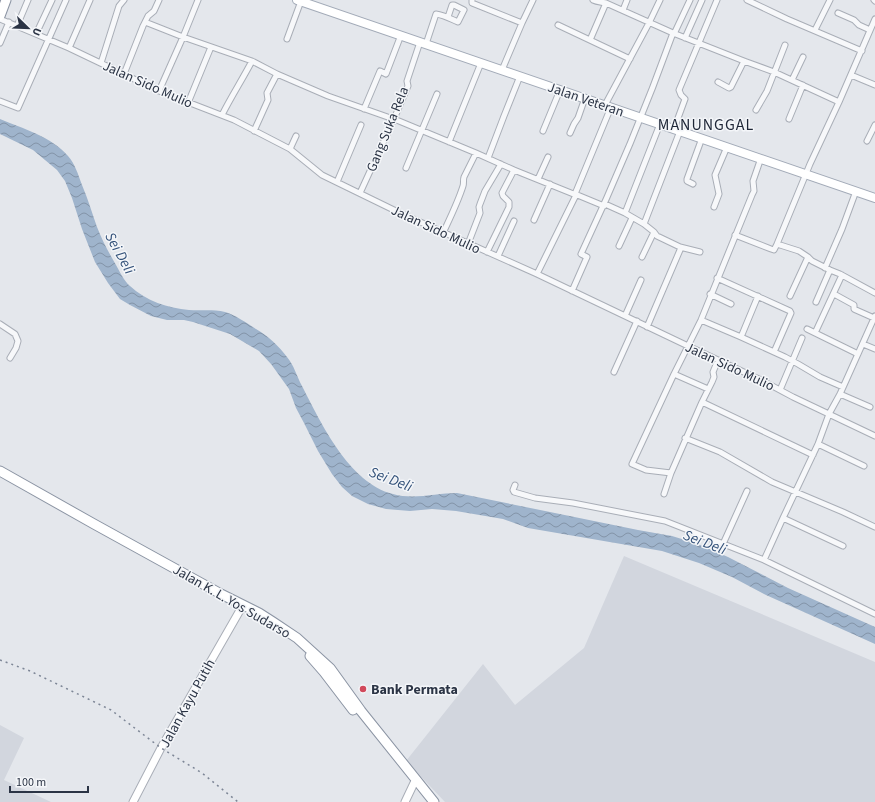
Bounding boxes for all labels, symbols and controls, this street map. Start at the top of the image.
north arrow [8,8,48,48]
text: U [28,25,45,38]
street label: Jalan Sido Mulio [100,56,196,114]
street label: Jalan Veteran [545,78,626,122]
street label: Gang Suka Rela [362,84,414,175]
district label: MANUNGGAL [658,114,754,136]
street label: Jalan Sido Mulio [388,200,483,259]
water label: Sei Deli [100,229,140,278]
street label: Jalan Sido Mulio [682,337,777,396]
water label: Sei Deli [366,462,416,497]
water label: Sei Deli [680,525,730,560]
street label: Jalan K. L. Yos Sudarso [169,560,294,644]
street label: Jalan Kayu Putih [155,656,220,751]
place label: Bank Permata [371,680,458,700]
marker: Bank Permata [358,684,368,694]
scale bar [10,768,88,794]
text: 100 m [16,774,46,791]

